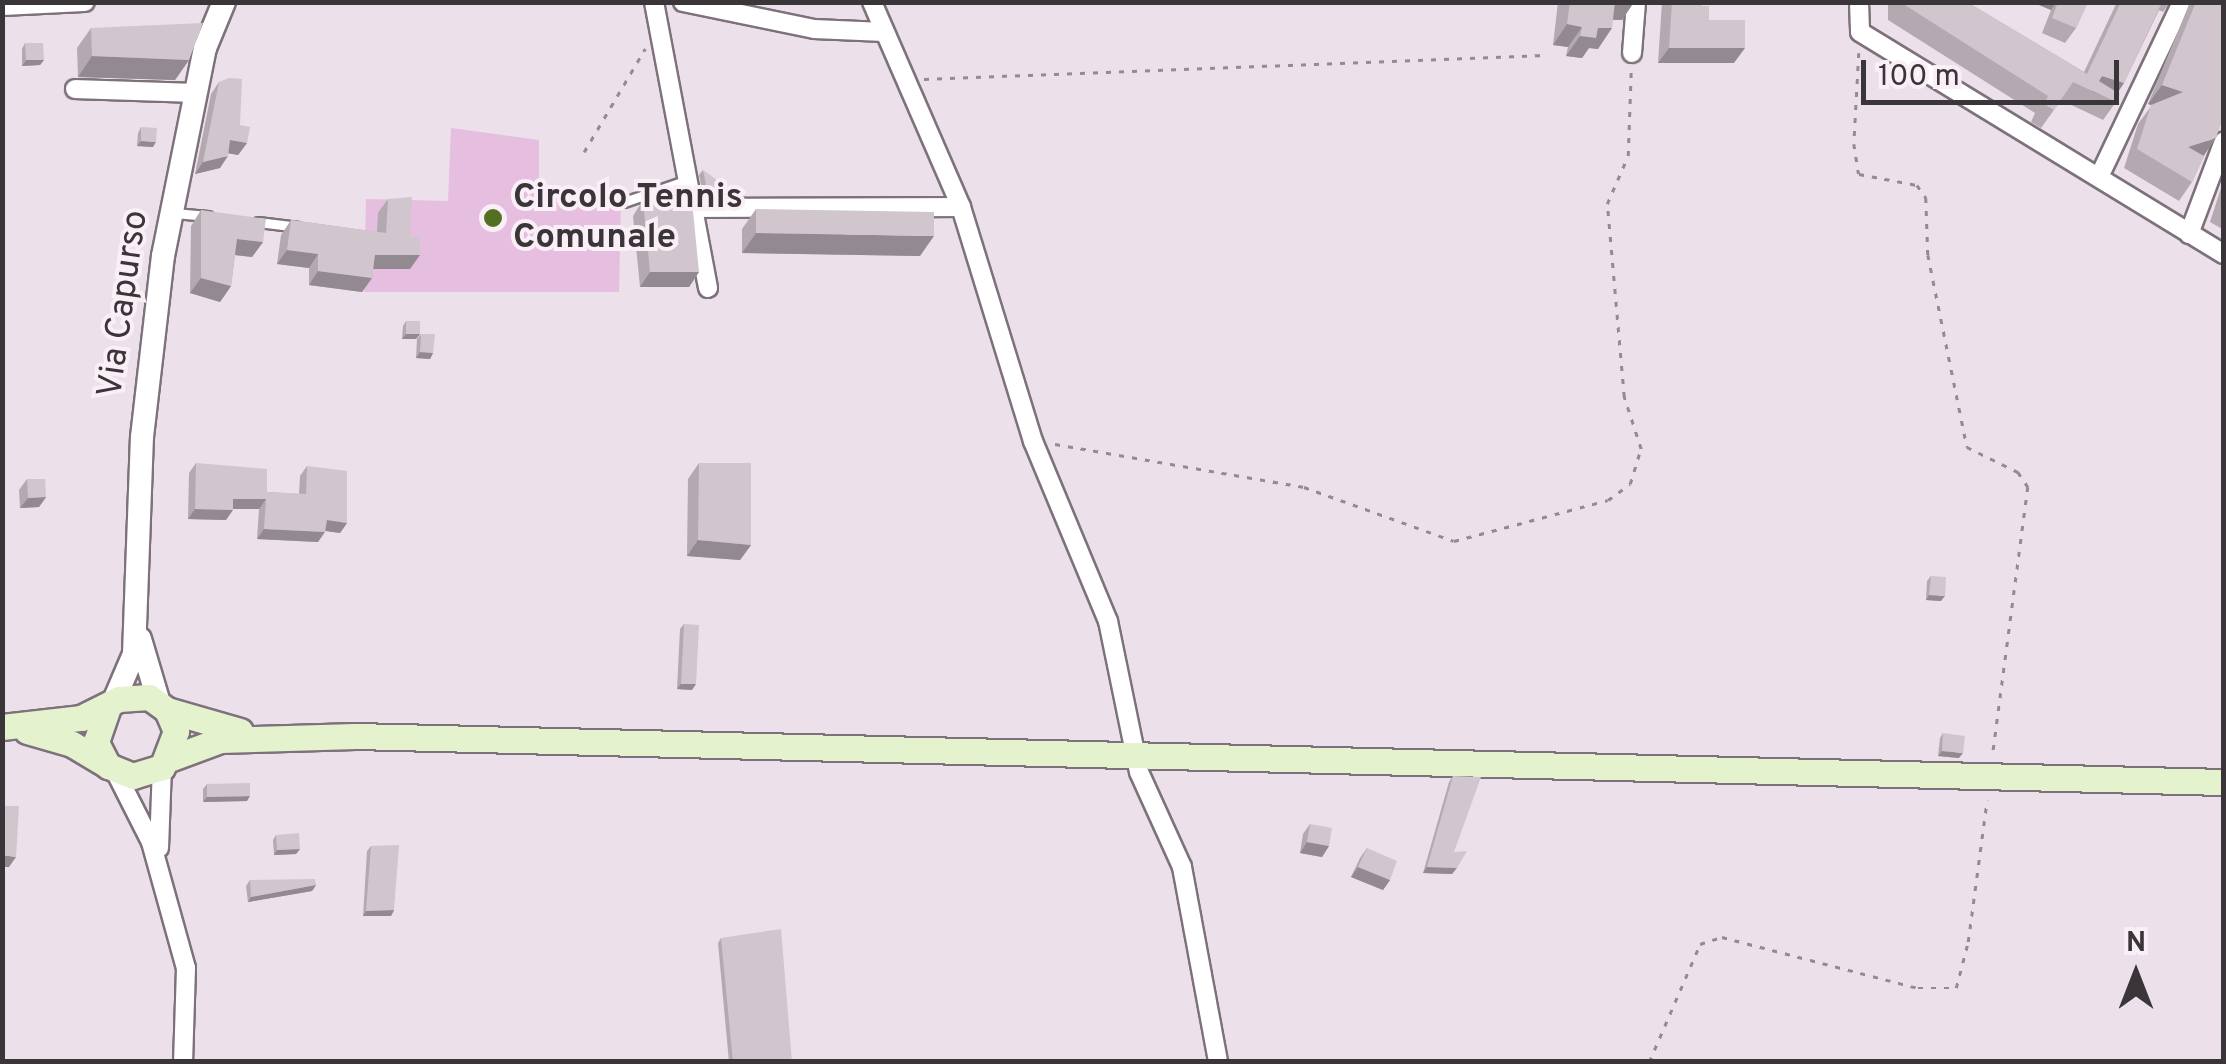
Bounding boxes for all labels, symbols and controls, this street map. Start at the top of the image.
scale bar [1866,40,2124,102]
text: 100 m [1878,59,1960,96]
place label: Circolo Tennis Comunale [513,177,743,259]
marker: Circolo Tennis Comunale [482,207,504,229]
street label: Via Capurso [90,208,158,400]
north arrow [2086,924,2186,1024]
text: N [2126,926,2146,962]

